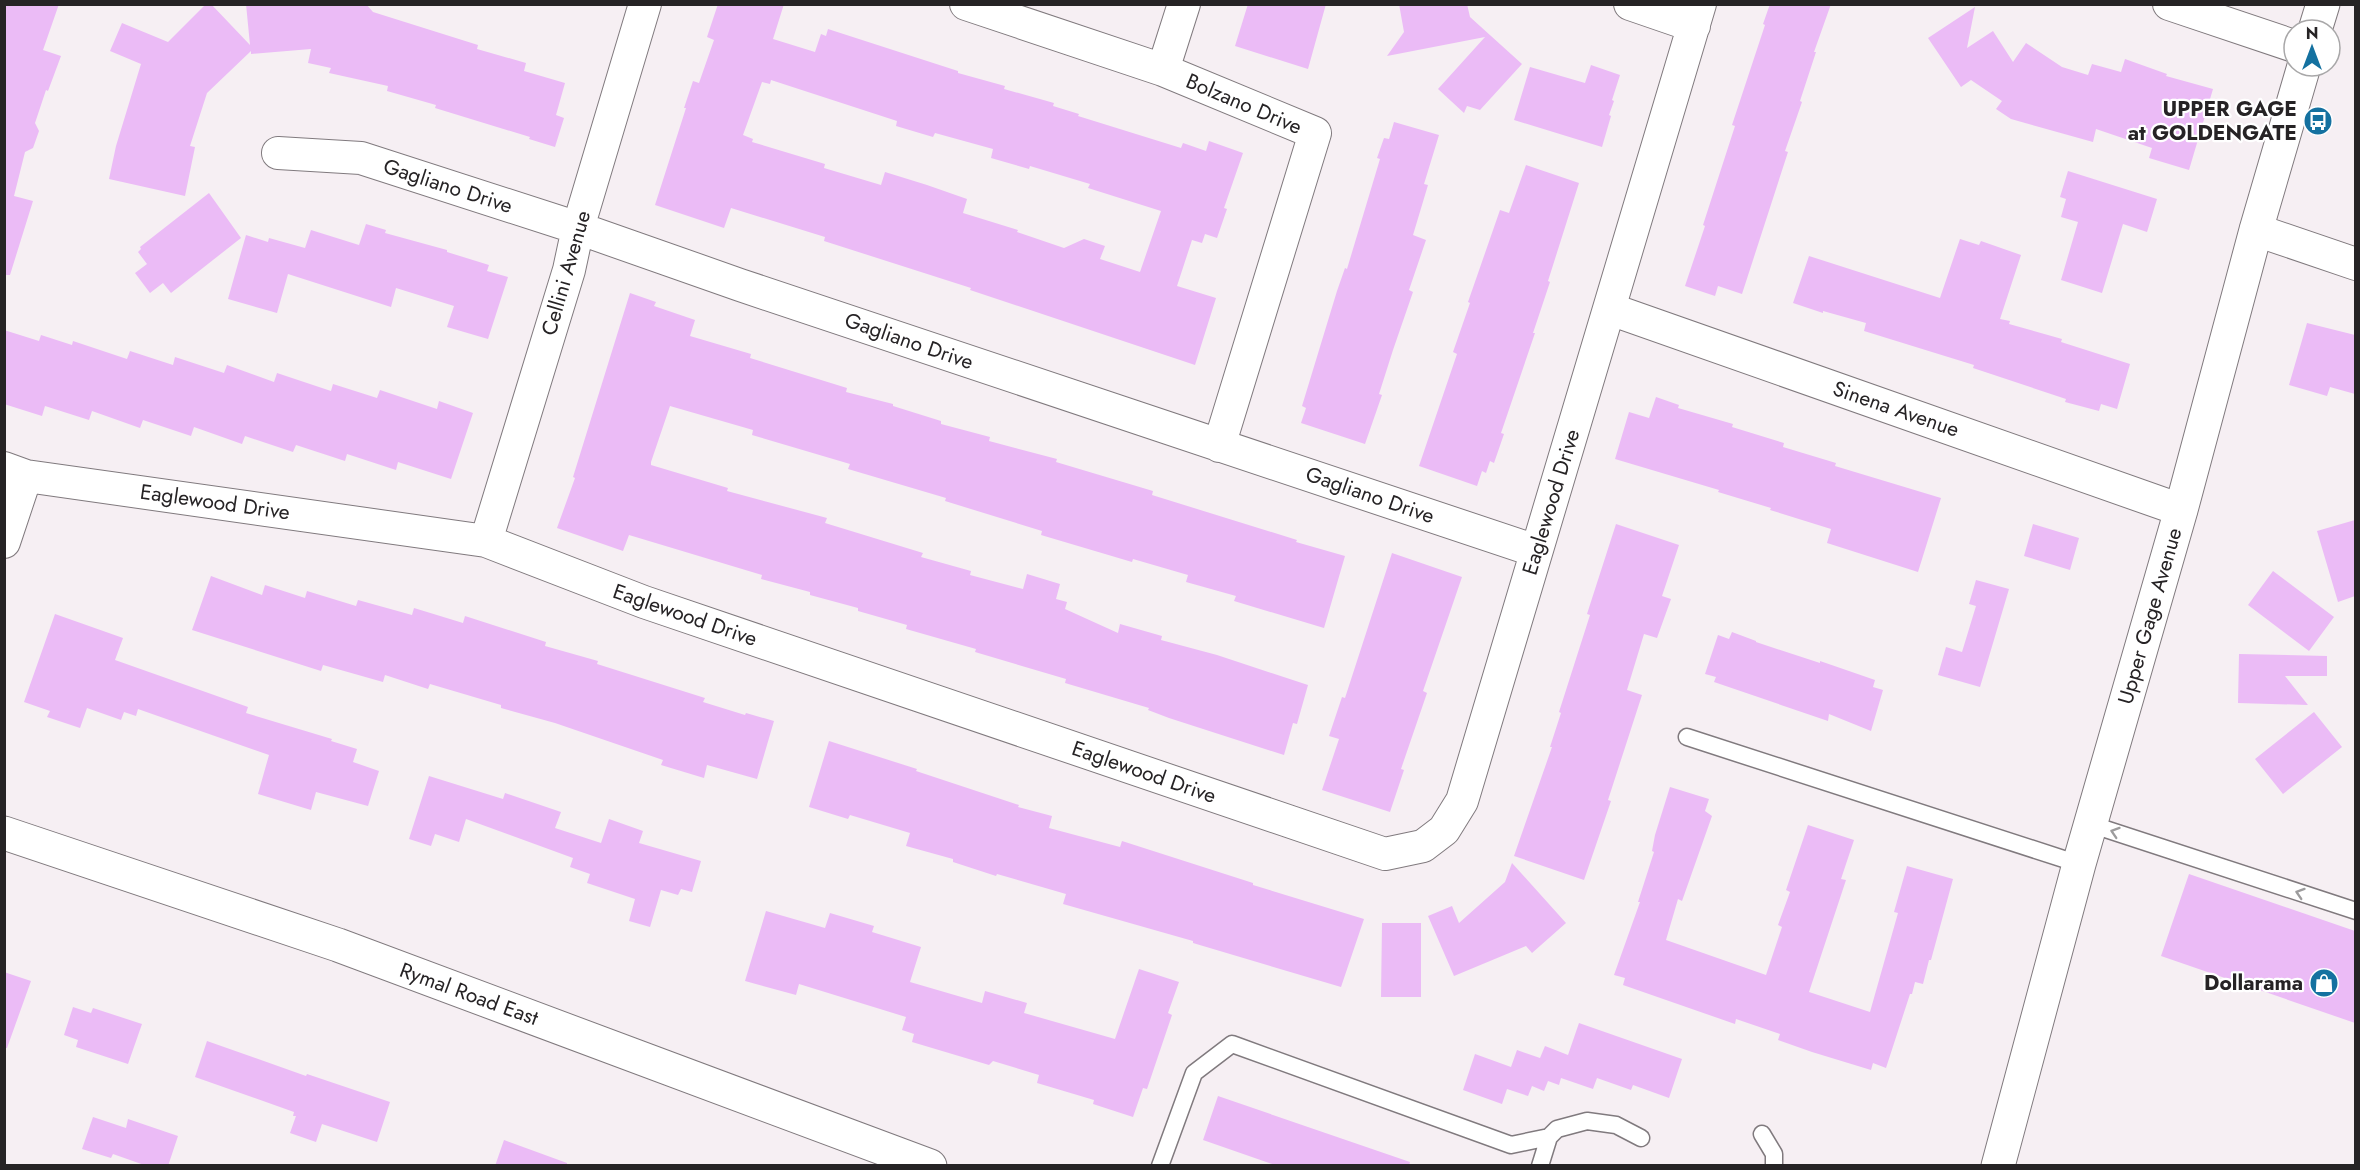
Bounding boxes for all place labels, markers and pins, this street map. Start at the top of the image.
place label: UPPER GAGE at GOLDENGATE [2128,94,2297,148]
bus stop icon: UPPER GAGE at GOLDENGATE [2302,105,2334,137]
shop icon: Dollarama [2308,967,2340,999]
place label: Dollarama [2204,968,2303,998]

